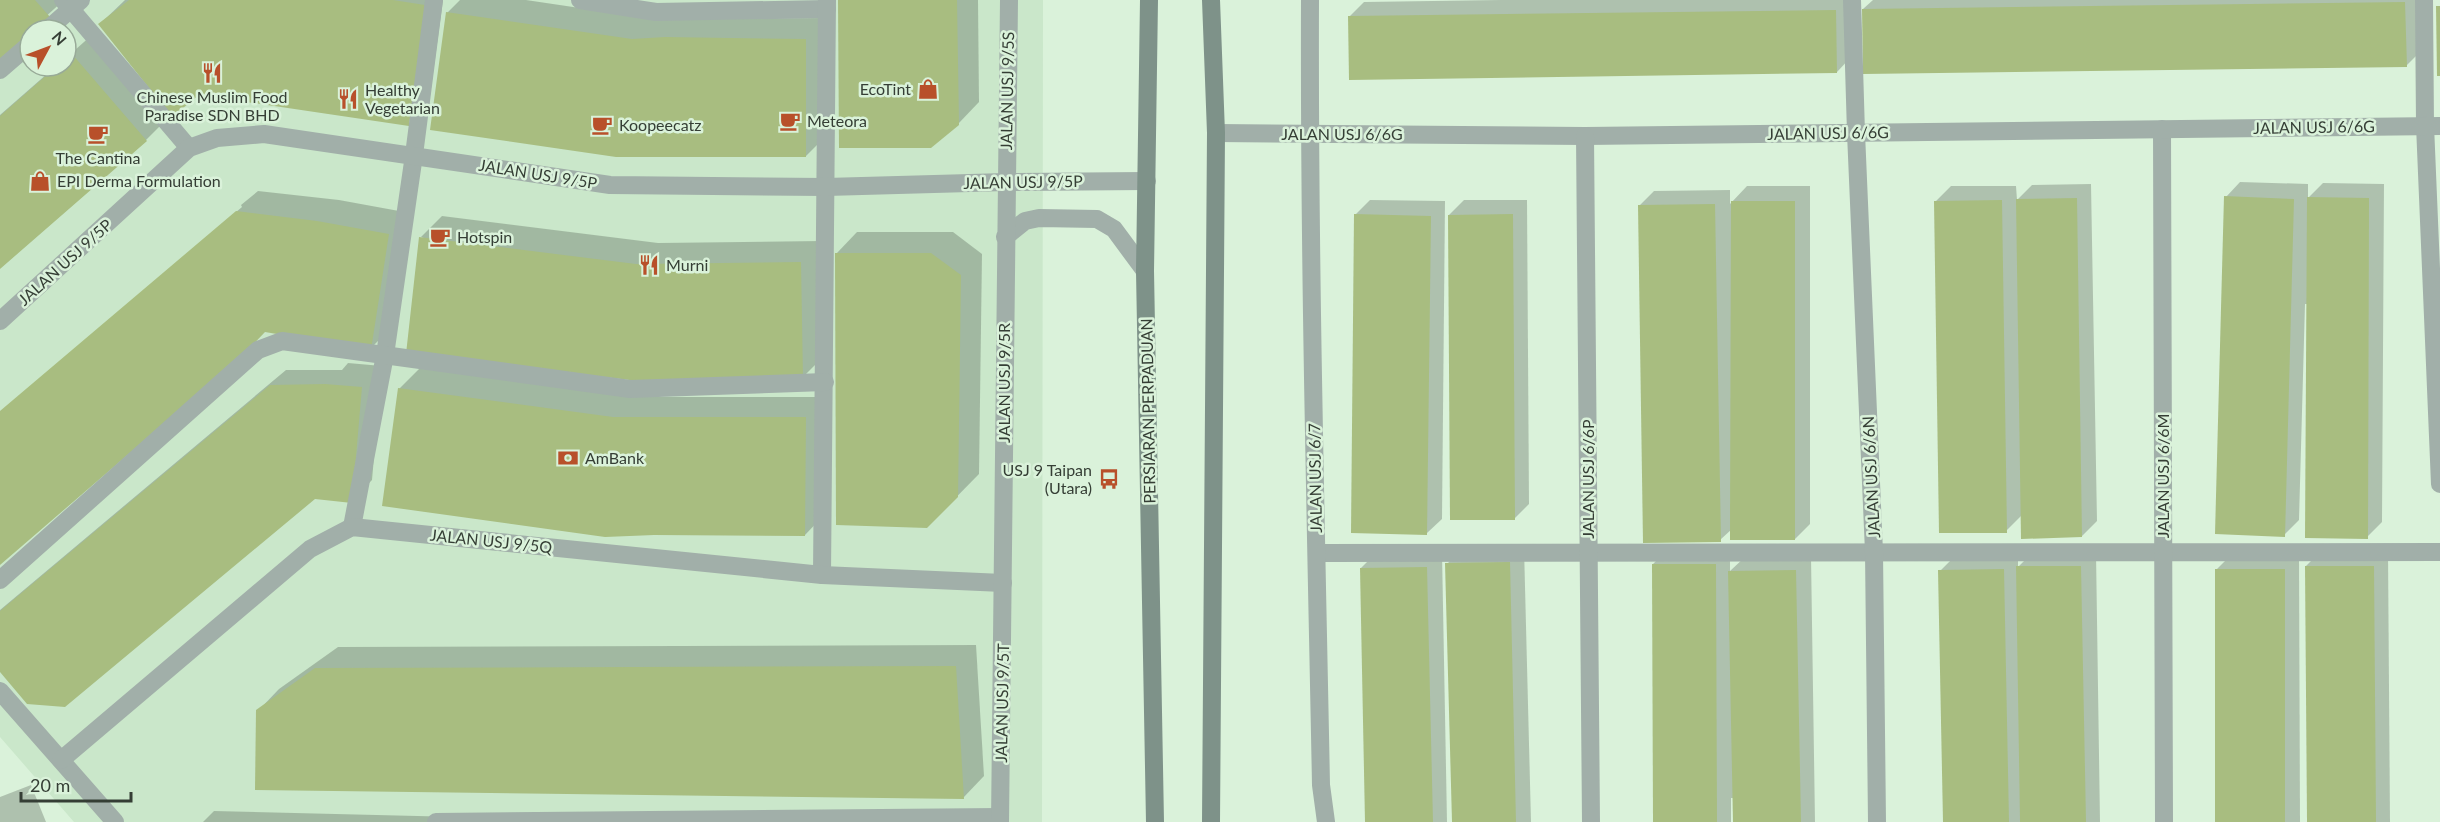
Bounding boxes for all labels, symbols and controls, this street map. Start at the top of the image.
north arrow [18,18,78,78]
text: N [48,27,71,49]
street label: JALAN USJ 9/5S [996,32,1017,150]
restaurant icon: Chinese Muslim Food Paradise SDN BHD [200,61,224,85]
shop icon: EcoTint [916,77,940,101]
place label: EcoTint [860,79,911,98]
place label: Healthy Vegetarian [365,80,440,117]
place label: Chinese Muslim Food Paradise SDN BHD [136,87,288,124]
restaurant icon: Healthy Vegetarian [336,87,360,111]
cafe icon: Meteora [778,109,802,133]
place label: Meteora [807,111,867,130]
cafe icon: Koopeecatz [590,113,614,137]
place label: Koopeecatz [619,115,701,134]
street label: JALAN USJ 6/6G [2253,116,2375,137]
cafe icon: The Cantina [86,122,110,146]
street label: JALAN USJ 6/6G [1767,122,1889,143]
street label: JALAN USJ 6/6G [1281,124,1403,143]
place label: The Cantina [56,148,140,167]
street label: JALAN USJ 9/5P [478,155,599,192]
shop icon: EPI Derma Formulation [28,169,52,193]
place label: EPI Derma Formulation [57,171,221,190]
street label: JALAN USJ 9/5P [963,171,1083,192]
street label: JALAN USJ 9/5P [14,214,116,309]
cafe icon: Hotspin [428,225,452,249]
place label: Hotspin [457,227,512,246]
restaurant icon: Murni [637,253,661,277]
place label: Murni [666,255,708,274]
street label: PERSIARAN PERPADUAN [1136,318,1159,504]
street label: JALAN USJ 9/5R [994,323,1013,443]
street label: JALAN USJ 6/6M [2153,414,2172,538]
street label: JALAN USJ 6/6N [1858,416,1883,538]
street label: JALAN USJ 6/6P [1578,419,1597,539]
street label: JALAN USJ 6/7 [1304,423,1325,533]
bank icon: AmBank [556,446,580,470]
place label: AmBank [585,448,645,467]
place label: USJ 9 Taipan (Utara) [1003,460,1092,497]
bus stop icon: USJ 9 Taipan (Utara) [1097,467,1121,491]
street label: JALAN USJ 9/5Q [429,525,553,556]
street label: JALAN USJ 9/5T [991,643,1012,763]
scale bar [21,765,130,803]
text: 20 m [30,774,70,796]

